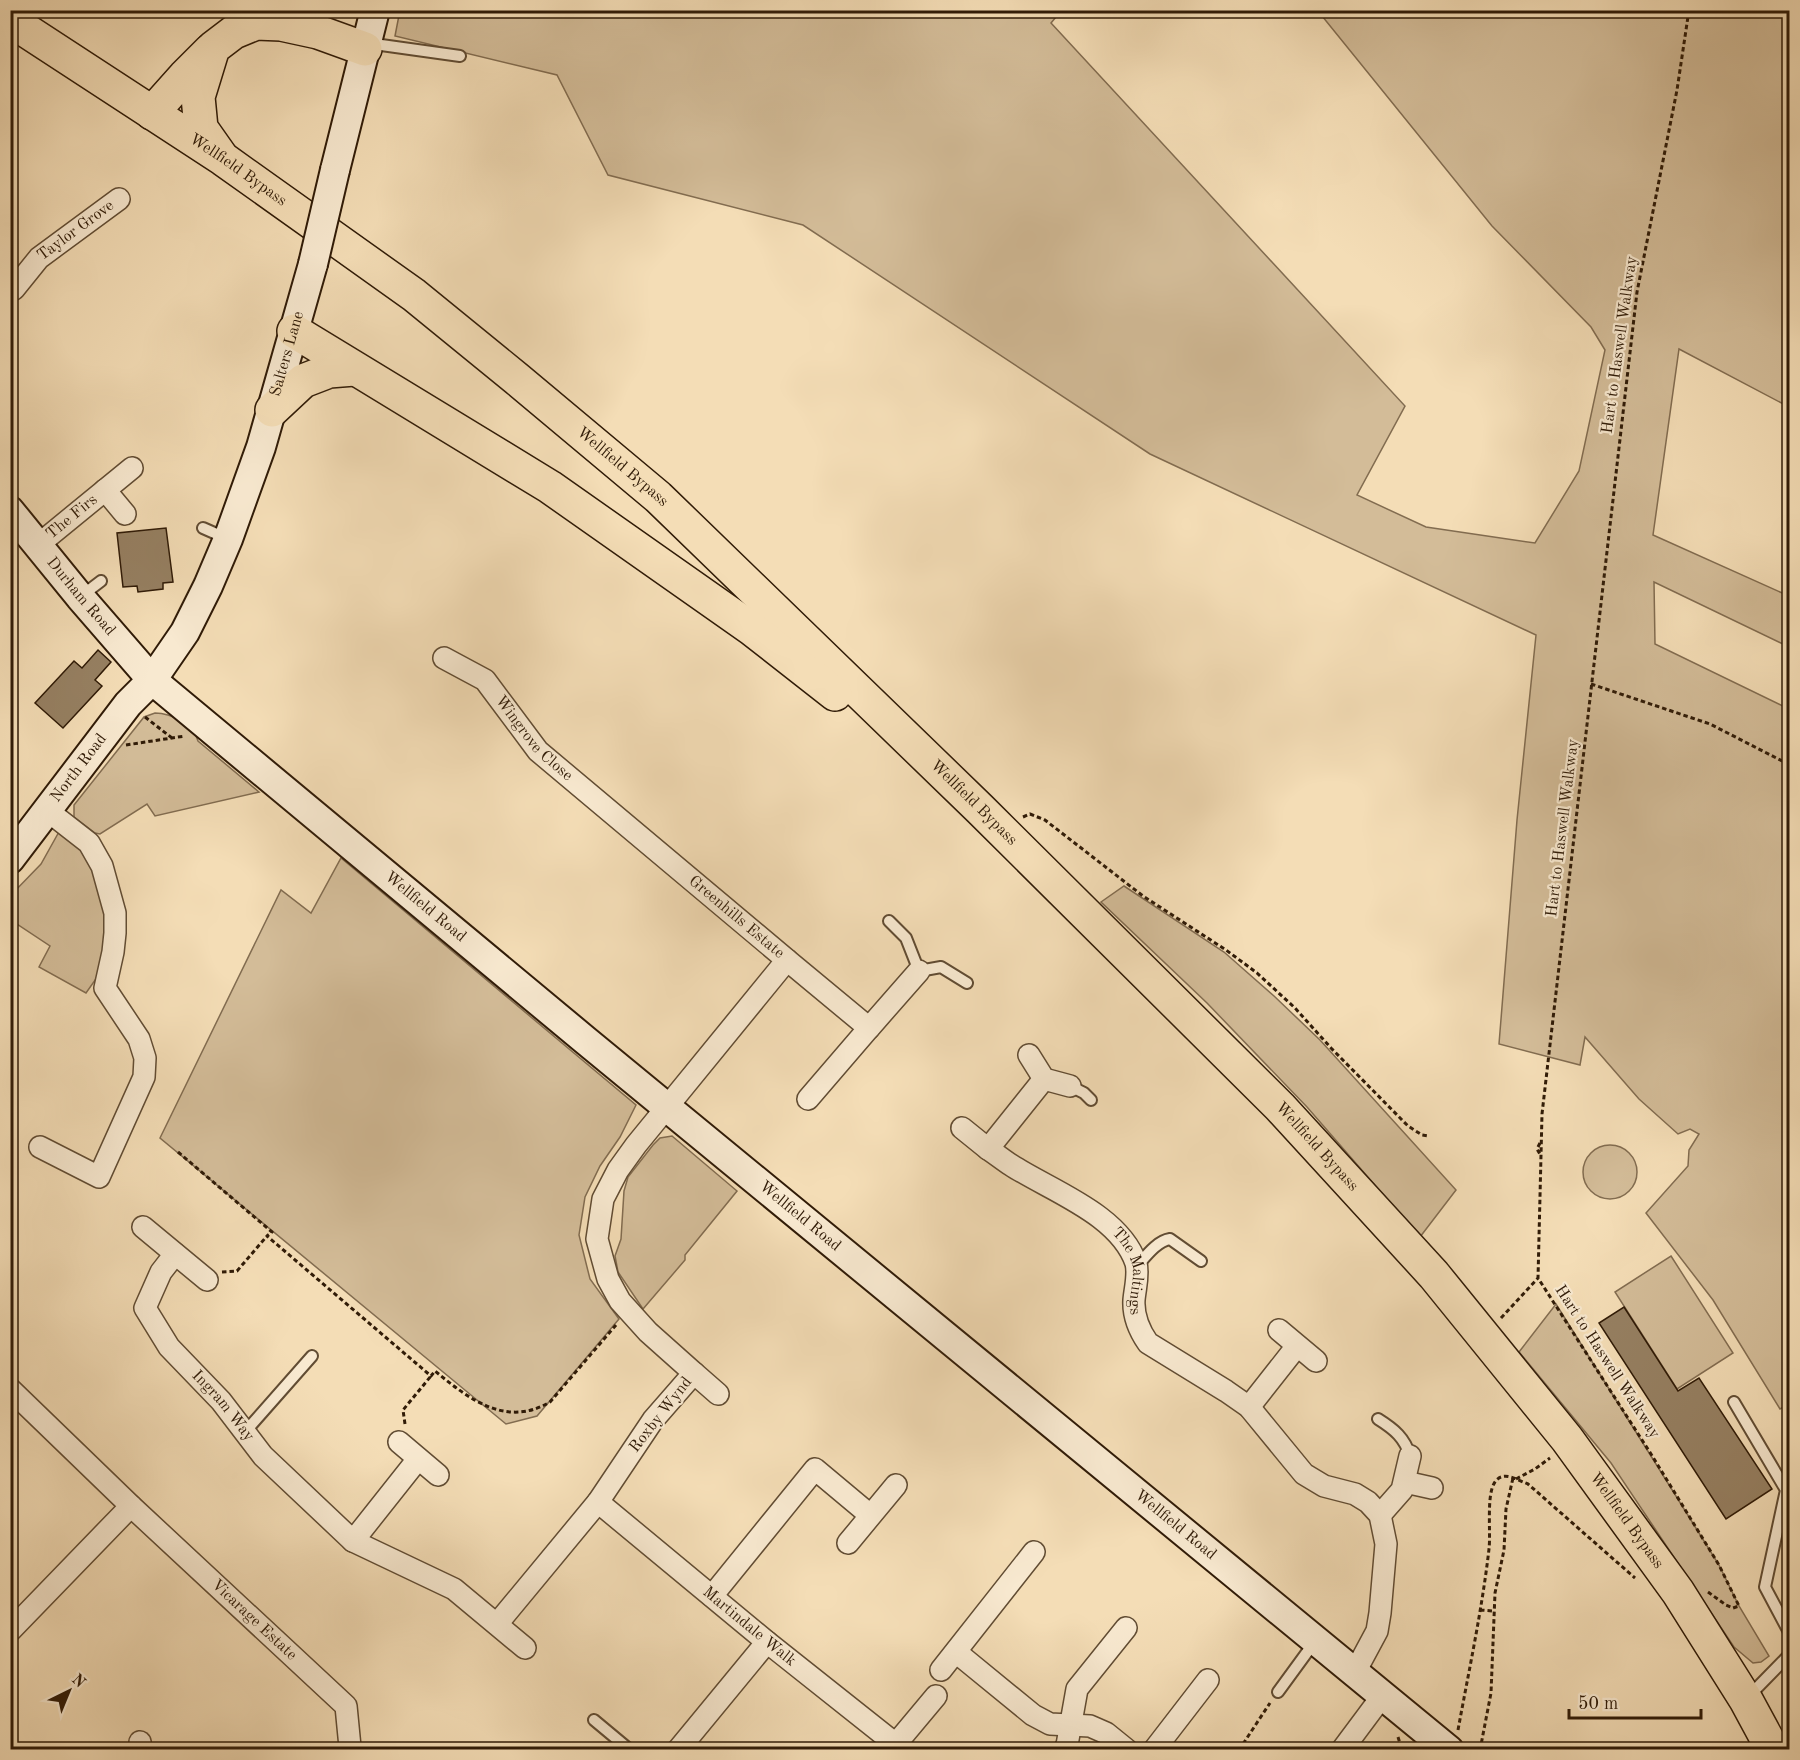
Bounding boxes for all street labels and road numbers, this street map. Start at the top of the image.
street label: Wellfield Bypass [186,131,289,210]
street label: Taylor Grove [35,198,117,264]
street label: Hart to Haswell Walkway [1600,255,1640,435]
street label: Salters Lane [268,310,307,398]
street label: Wellfield Bypass [573,424,671,510]
street label: The Firs [43,492,101,543]
street label: Durham Road [43,554,118,639]
street label: Wingrove Close [492,693,575,784]
street label: North Road [48,731,110,805]
street label: Hart to Haswell Walkway [1544,738,1582,918]
street label: Wellfield Bypass [927,757,1020,849]
street label: Wellfield Road [381,869,469,945]
street label: Greenhills Estate [686,873,787,962]
street label: Wellfield Bypass [1272,1099,1361,1195]
street label: Wellfield Road [756,1179,844,1255]
street label: The Maltings [1109,1225,1145,1316]
street label: Hart to Haswell Walkway [1552,1283,1663,1442]
street label: Ingram Way [188,1368,257,1445]
street label: Roxby Wynd [627,1374,695,1456]
street label: Wellfield Bypass [1586,1470,1666,1572]
street label: Wellfield Road [1132,1487,1219,1563]
street label: Vicarage Estate [208,1577,300,1664]
street label: Martindale Walk [699,1584,799,1670]

